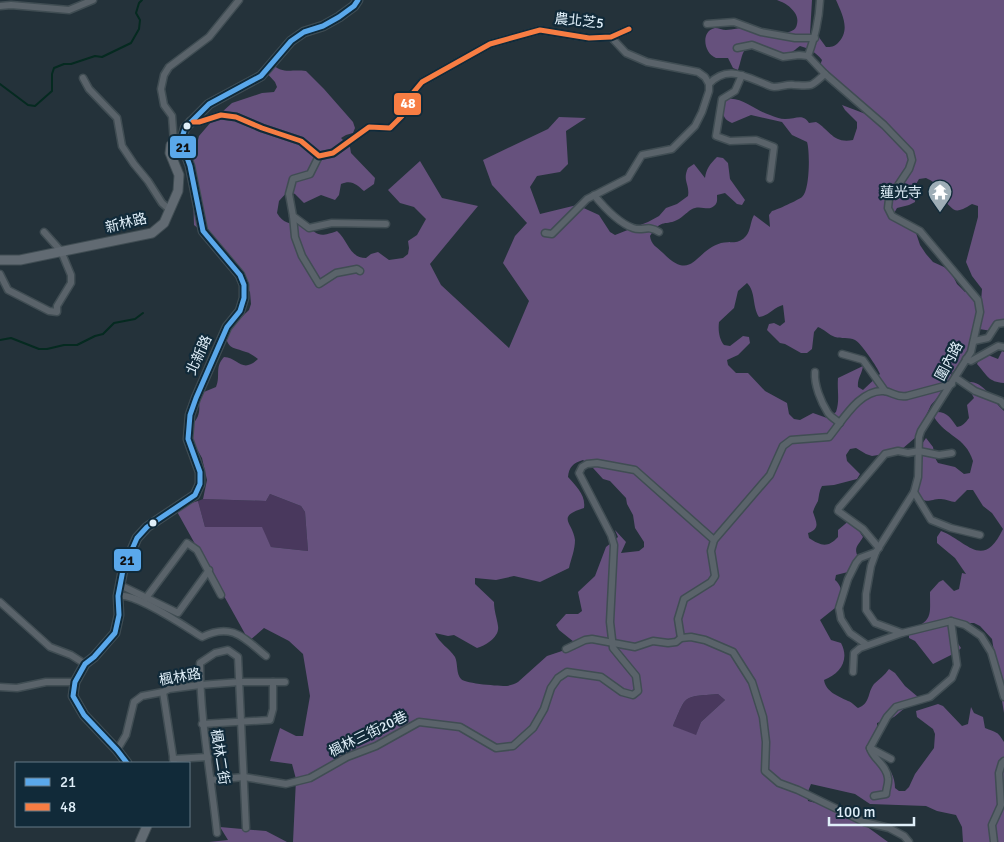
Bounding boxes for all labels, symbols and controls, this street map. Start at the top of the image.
street label: 農北芝5 [553,10,605,32]
line badge: 48 [393,92,422,116]
text: 48 [400,95,416,112]
unlabelled marker [182,121,192,131]
line badge: 21 [169,135,197,159]
text: 21 [175,139,191,156]
temple icon: 蓮光寺 [927,179,953,213]
place label: 蓮光寺 [880,184,922,201]
street label: 新林路 [104,210,148,236]
street label: 北新路 [183,332,215,378]
street label: 圍內路 [932,338,966,384]
unlabelled marker [148,518,158,528]
line badge: 21 [113,548,142,572]
text: 21 [119,552,135,569]
street label: 楓林路 [158,665,202,689]
street label: 楓林三街20巷 [326,708,410,760]
street label: 楓林二街 [207,728,233,786]
legend [15,762,190,827]
text: 21 [60,773,76,791]
scale bar [829,794,914,826]
text: 48 [60,798,76,816]
text: 100 m [836,803,876,821]

